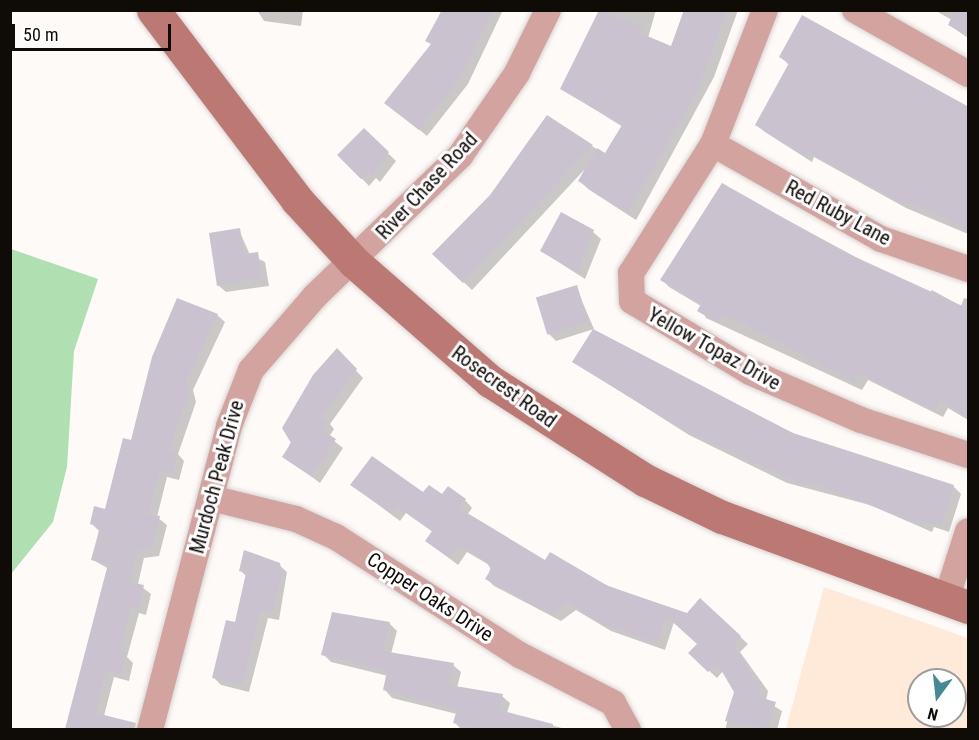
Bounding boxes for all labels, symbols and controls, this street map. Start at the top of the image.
scale bar [15,12,174,50]
text: 50 m [23,24,58,45]
street label: River Chase Road [371,128,483,244]
street label: Red Ruby Lane [781,175,895,251]
street label: Yellow Topaz Drive [643,303,785,395]
street label: Rosecrest Road [447,341,561,433]
street label: Murdoch Peak Drive [185,398,249,556]
street label: Copper Oaks Drive [362,547,498,647]
north arrow [907,668,967,728]
text: N [926,703,940,724]

